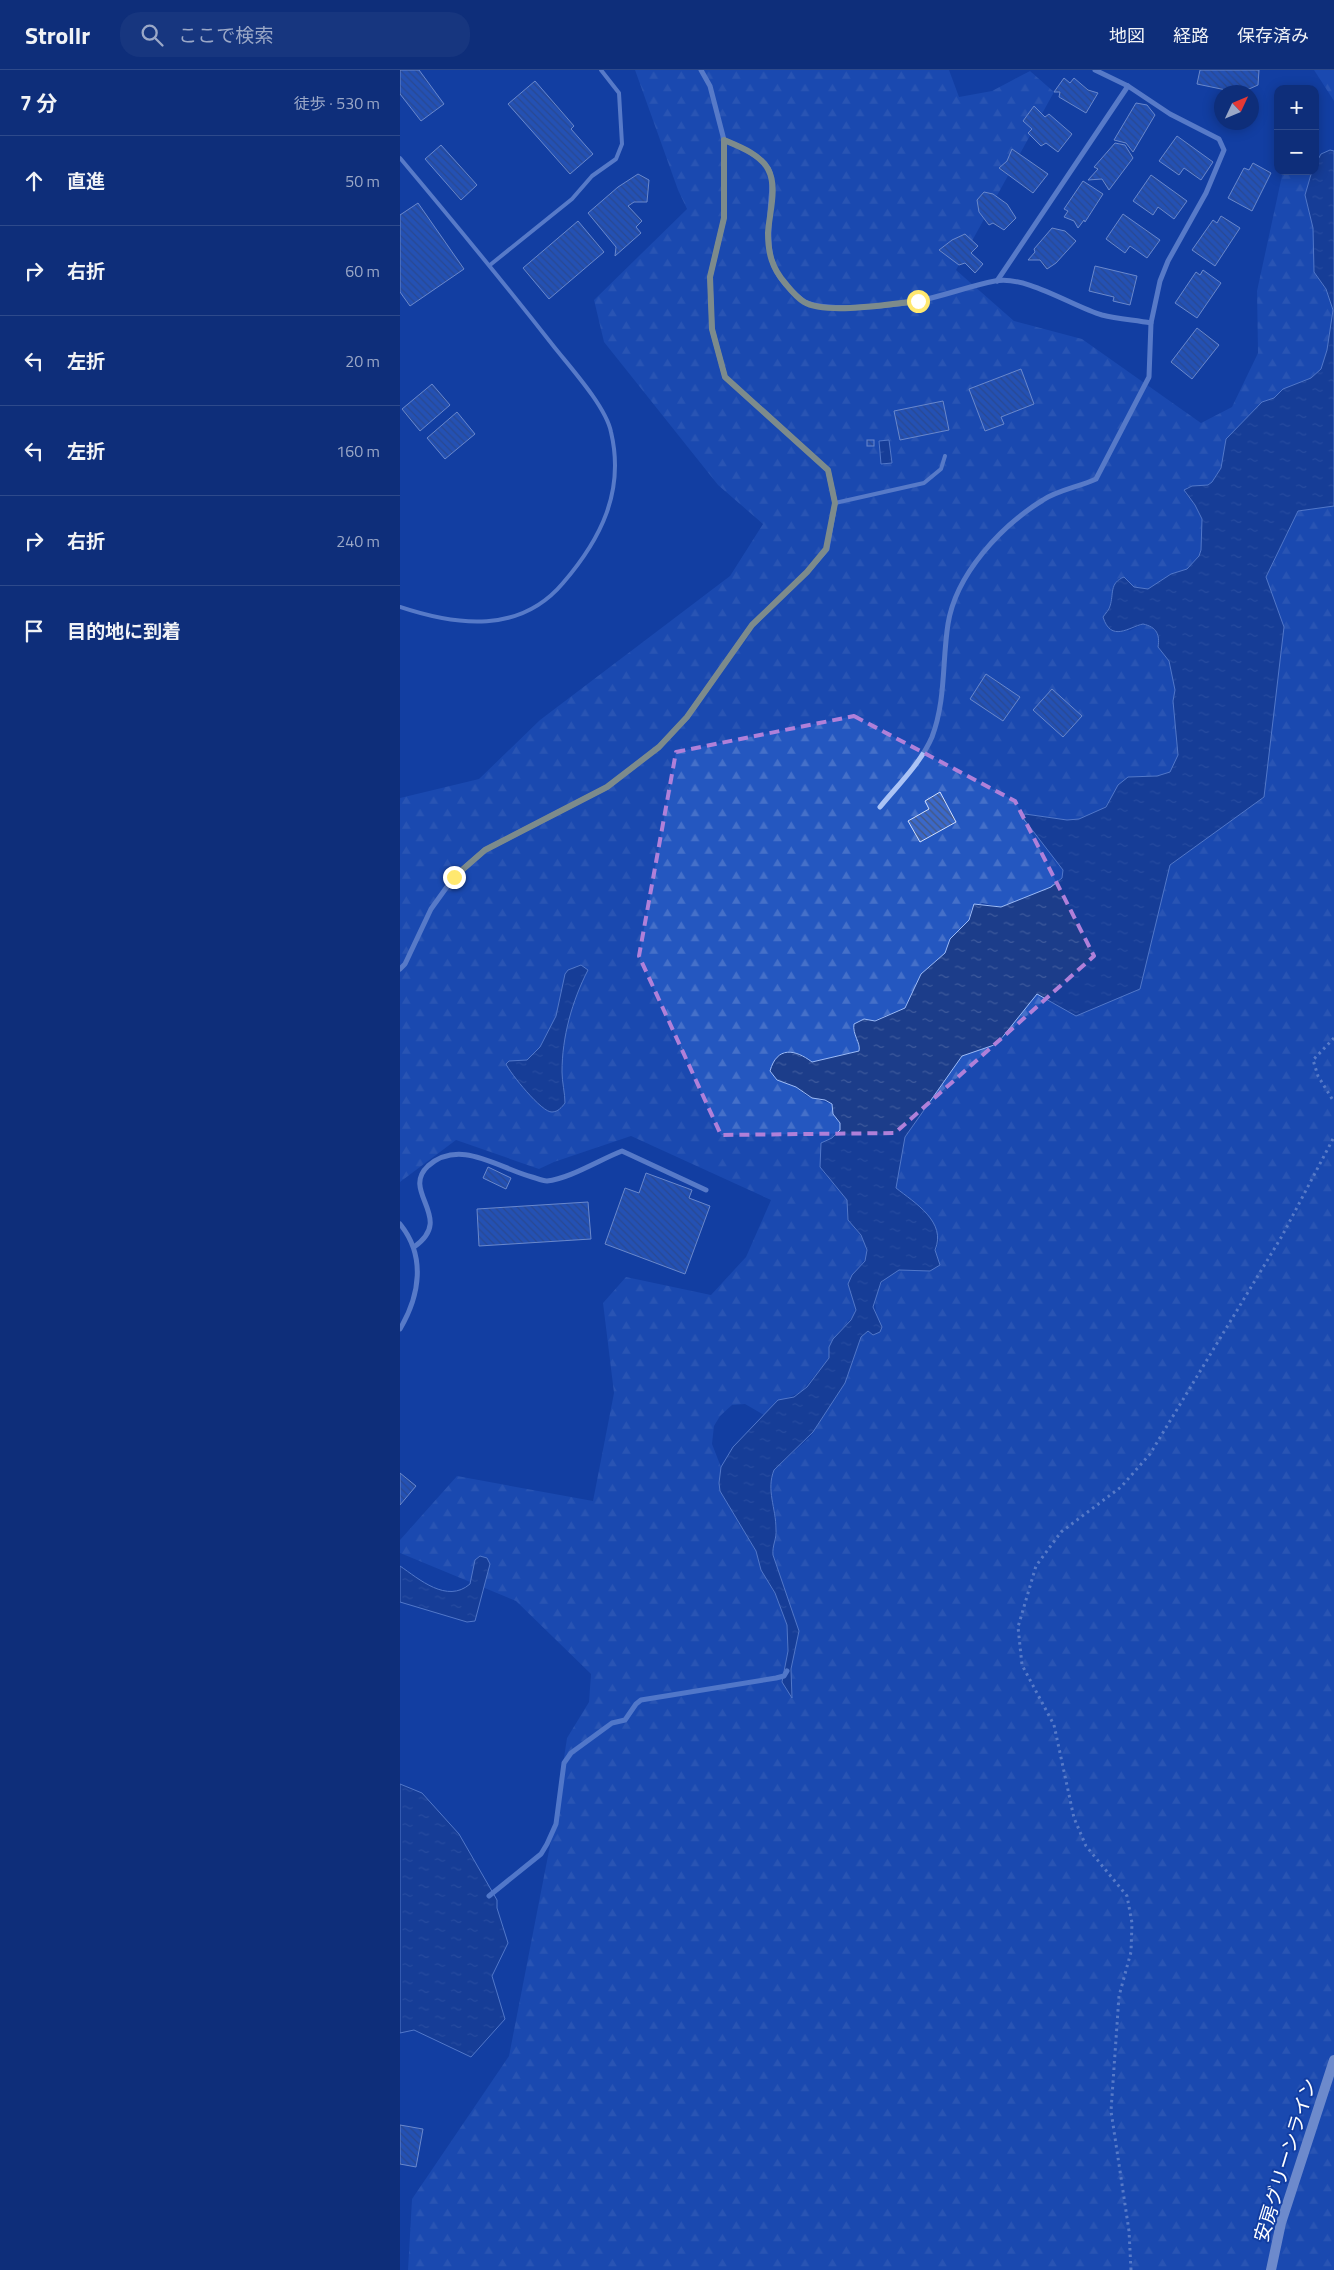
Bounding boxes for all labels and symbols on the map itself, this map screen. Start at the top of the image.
north arrow [1214,85,1259,130]
route start [907,290,930,313]
route end [443,866,466,889]
street label: 安房グリーンライン [1246,2074,1323,2245]

